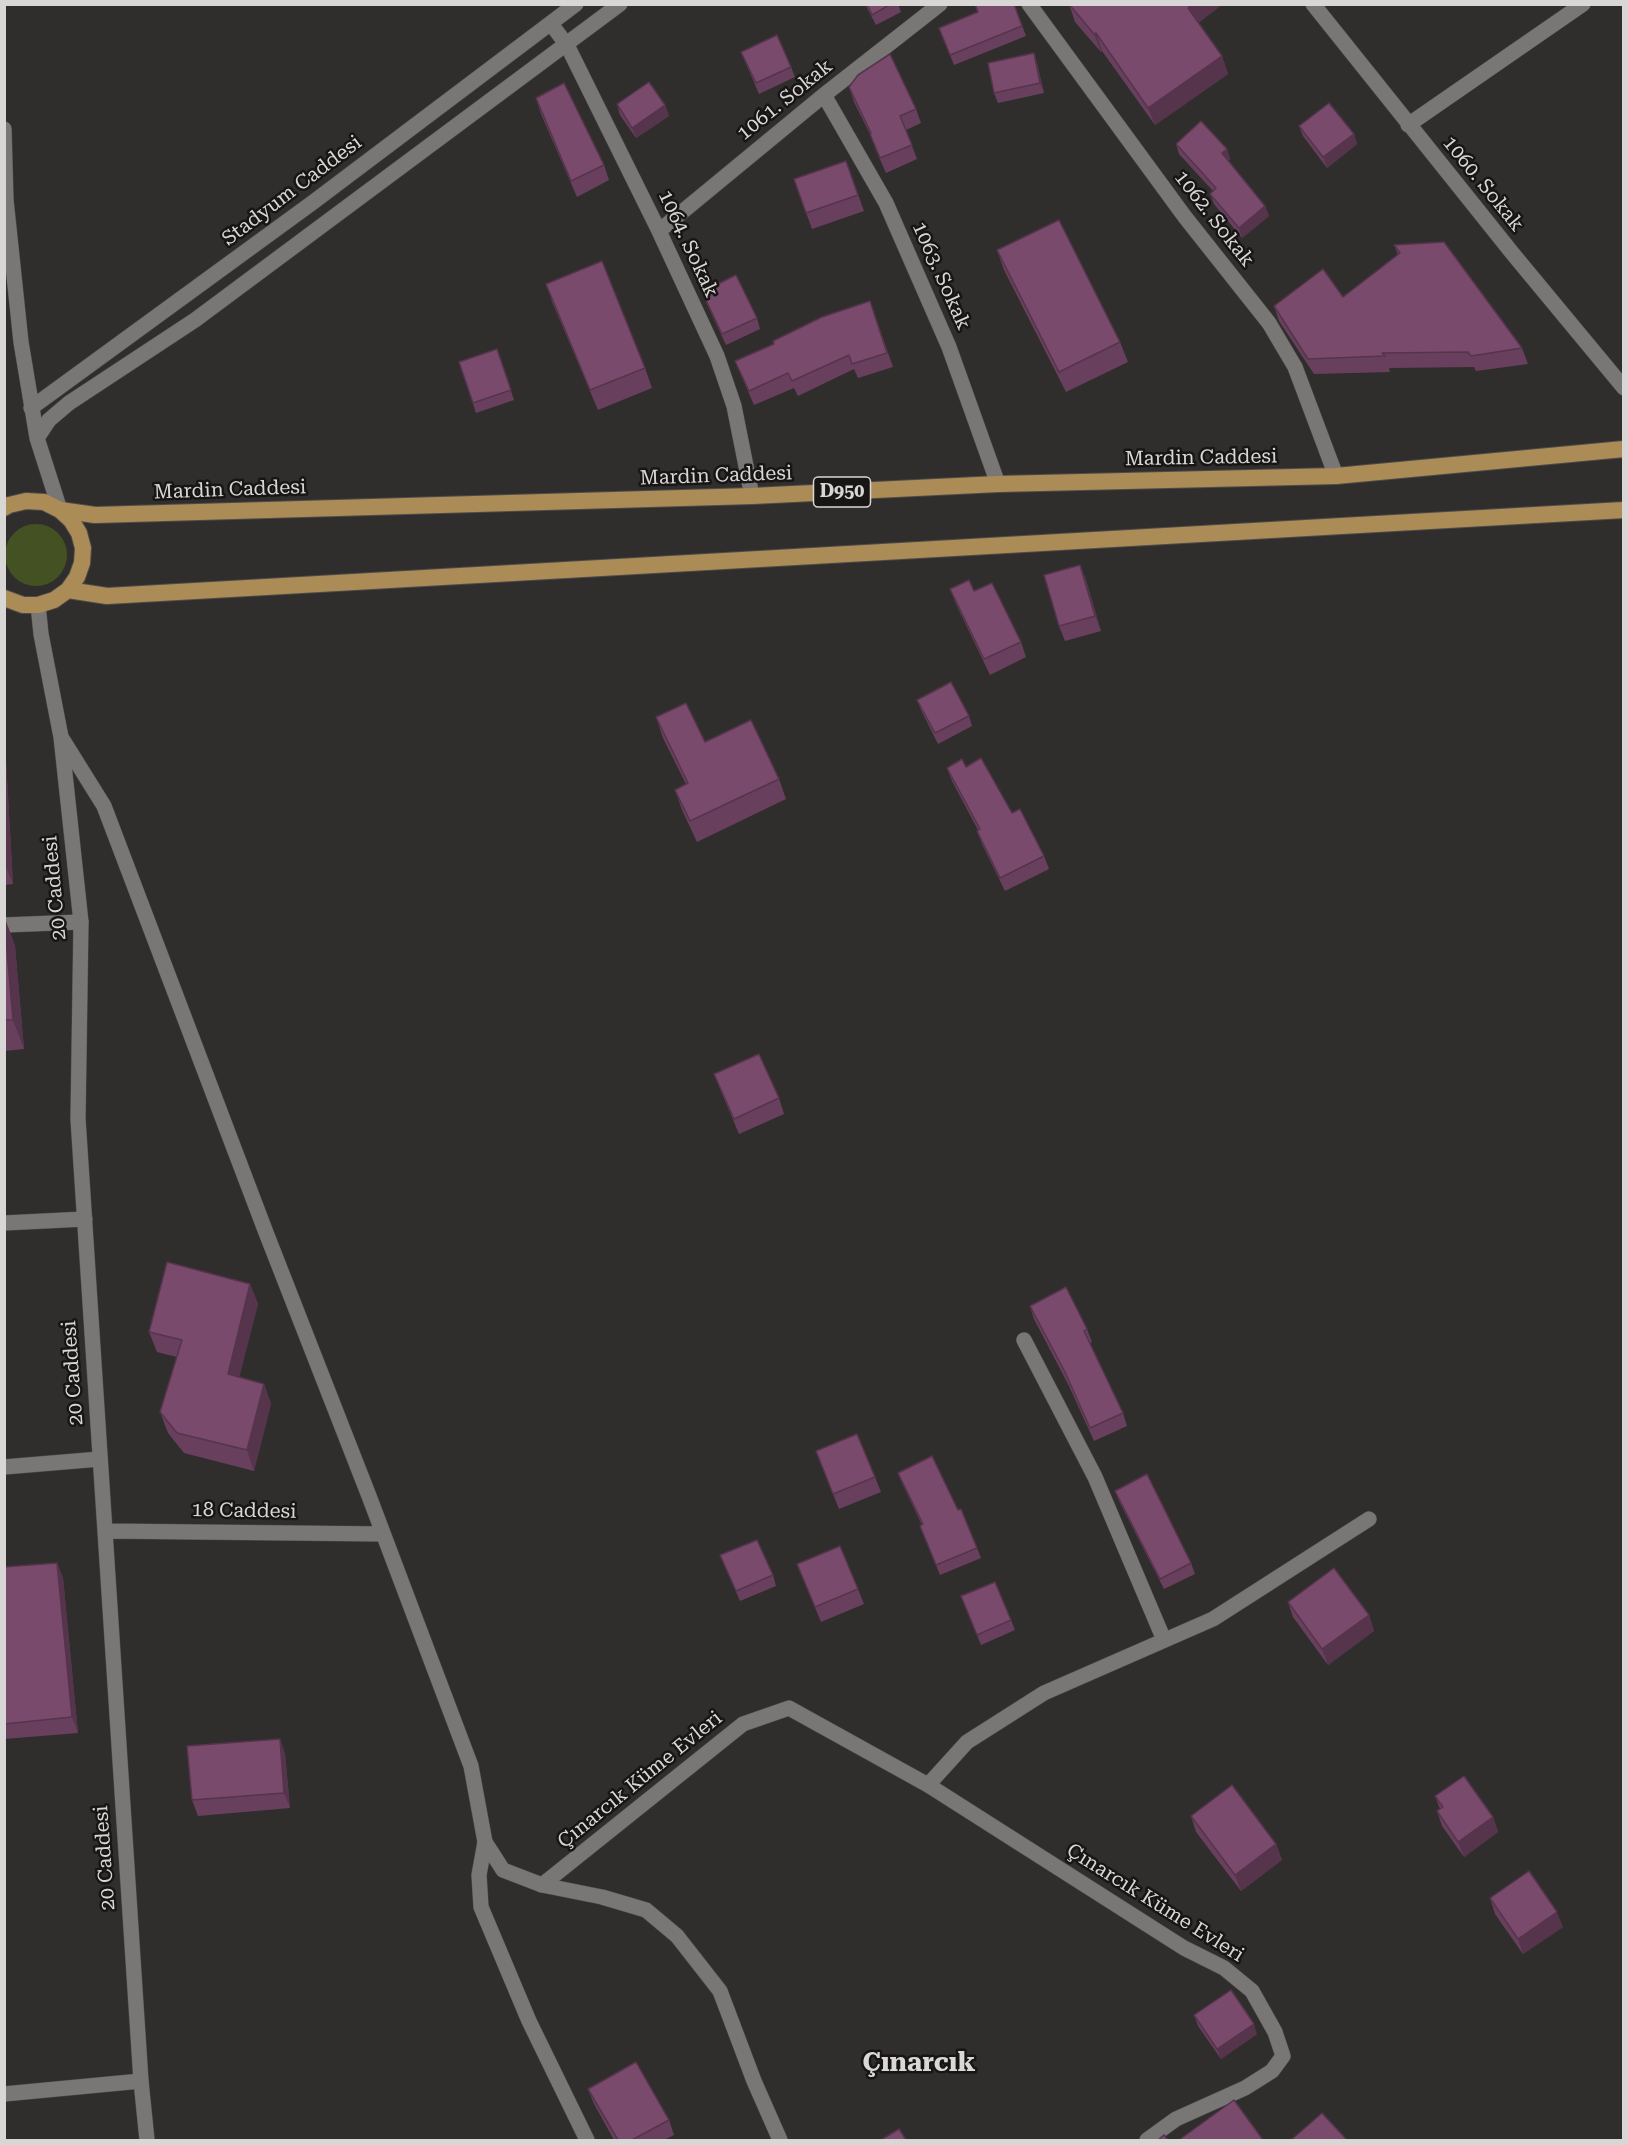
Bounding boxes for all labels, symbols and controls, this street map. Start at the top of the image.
street label: 1061. Sokak [733,54,837,146]
street label: Stadyum Caddesi [218,131,366,251]
street label: 1060. Sokak [1437,132,1529,236]
street label: 1062. Sokak [1169,166,1259,272]
street label: 1064. Sokak [653,187,723,301]
street label: 1063. Sokak [907,218,975,334]
street label: Mardin Caddesi [1125,445,1277,471]
street label: Mardin Caddesi [639,461,793,491]
street label: Mardin Caddesi [153,475,307,505]
road number: D950 [814,477,870,507]
street label: 20 Caddesi [38,835,72,941]
street label: 20 Caddesi [57,1320,89,1426]
street label: 18 Caddesi [191,1498,297,1524]
street label: Çınarcık Küme Evleri [553,1706,727,1854]
street label: 20 Caddesi [89,1805,121,1911]
street label: Çınarcık Küme Evleri [1062,1839,1248,1967]
district label: Çınarcık [863,2047,975,2079]

